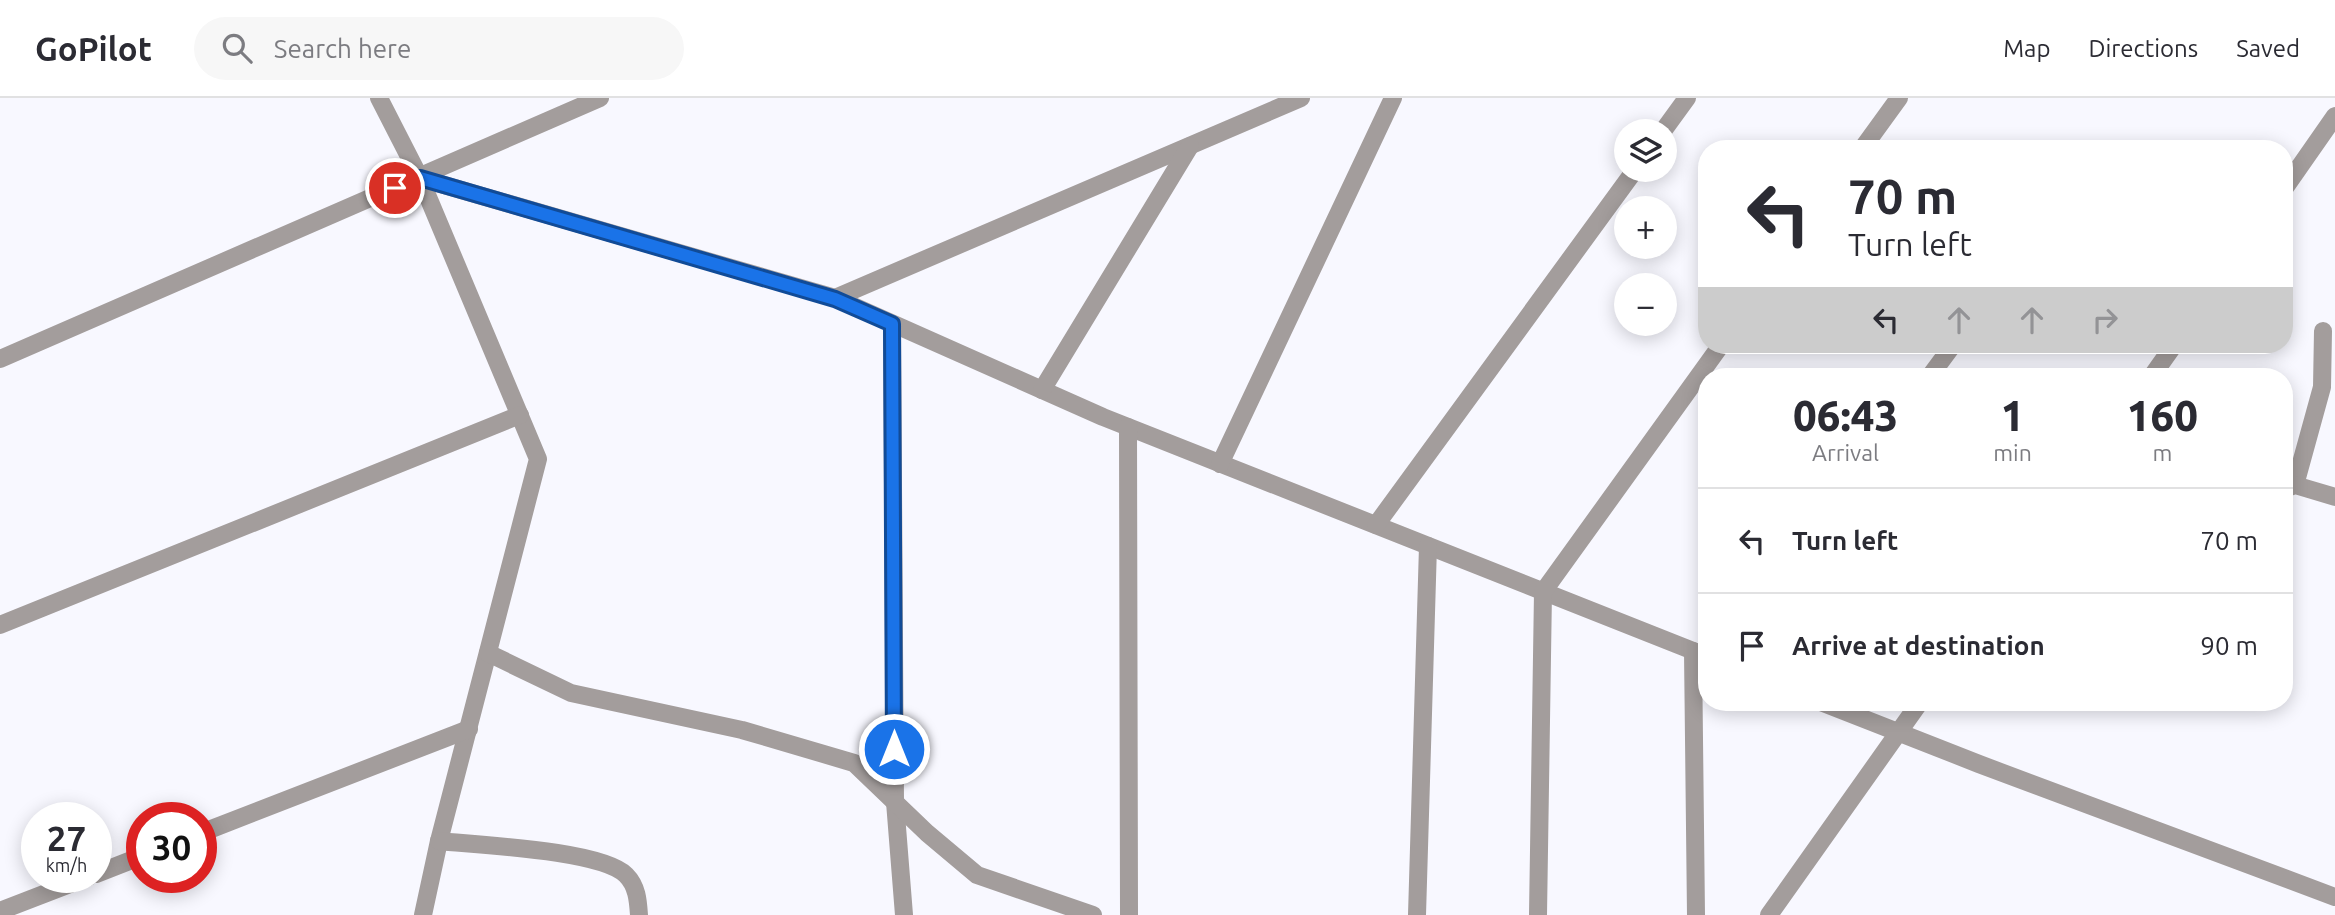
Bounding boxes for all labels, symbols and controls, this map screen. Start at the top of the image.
search box [194,17,684,80]
icon: search [218,29,256,67]
text: GoPilot [35,30,152,67]
text: Search here [274,34,411,63]
text: Map [2003,35,2050,62]
text: Directions [2088,35,2198,62]
text: Saved [2236,35,2300,62]
map controls [1614,119,1677,336]
button: layers [1614,119,1677,182]
pin [365,158,425,218]
icon: left [1733,168,1824,259]
text: 70 m [1848,168,1957,223]
icon: arrive [376,169,414,207]
button: + [1614,196,1677,259]
text: Turn left [1848,226,1972,262]
button: − [1614,273,1677,336]
icon: left [1867,301,1905,339]
icon: ahead [1940,301,1978,339]
icon: ahead [2013,301,2051,339]
icon: right [2086,301,2124,339]
text: 06:43 [1793,392,1898,439]
text: 1 [2001,392,2024,439]
text: 160 [2127,392,2198,439]
text: Arrival [1812,440,1879,465]
text: min [1993,440,2032,465]
text: m [2152,440,2172,465]
icon: left [1733,522,1771,560]
text: Turn left [1792,526,1898,555]
text: 70 m [2200,526,2258,555]
icon: arrive [1733,627,1771,665]
text: Arrive at destination [1792,631,2045,660]
text: 90 m [2200,631,2258,660]
position arrow [857,712,931,786]
speed limit sign: 30 [126,802,217,893]
text: 27 [47,818,86,858]
text: km/h [46,855,87,875]

